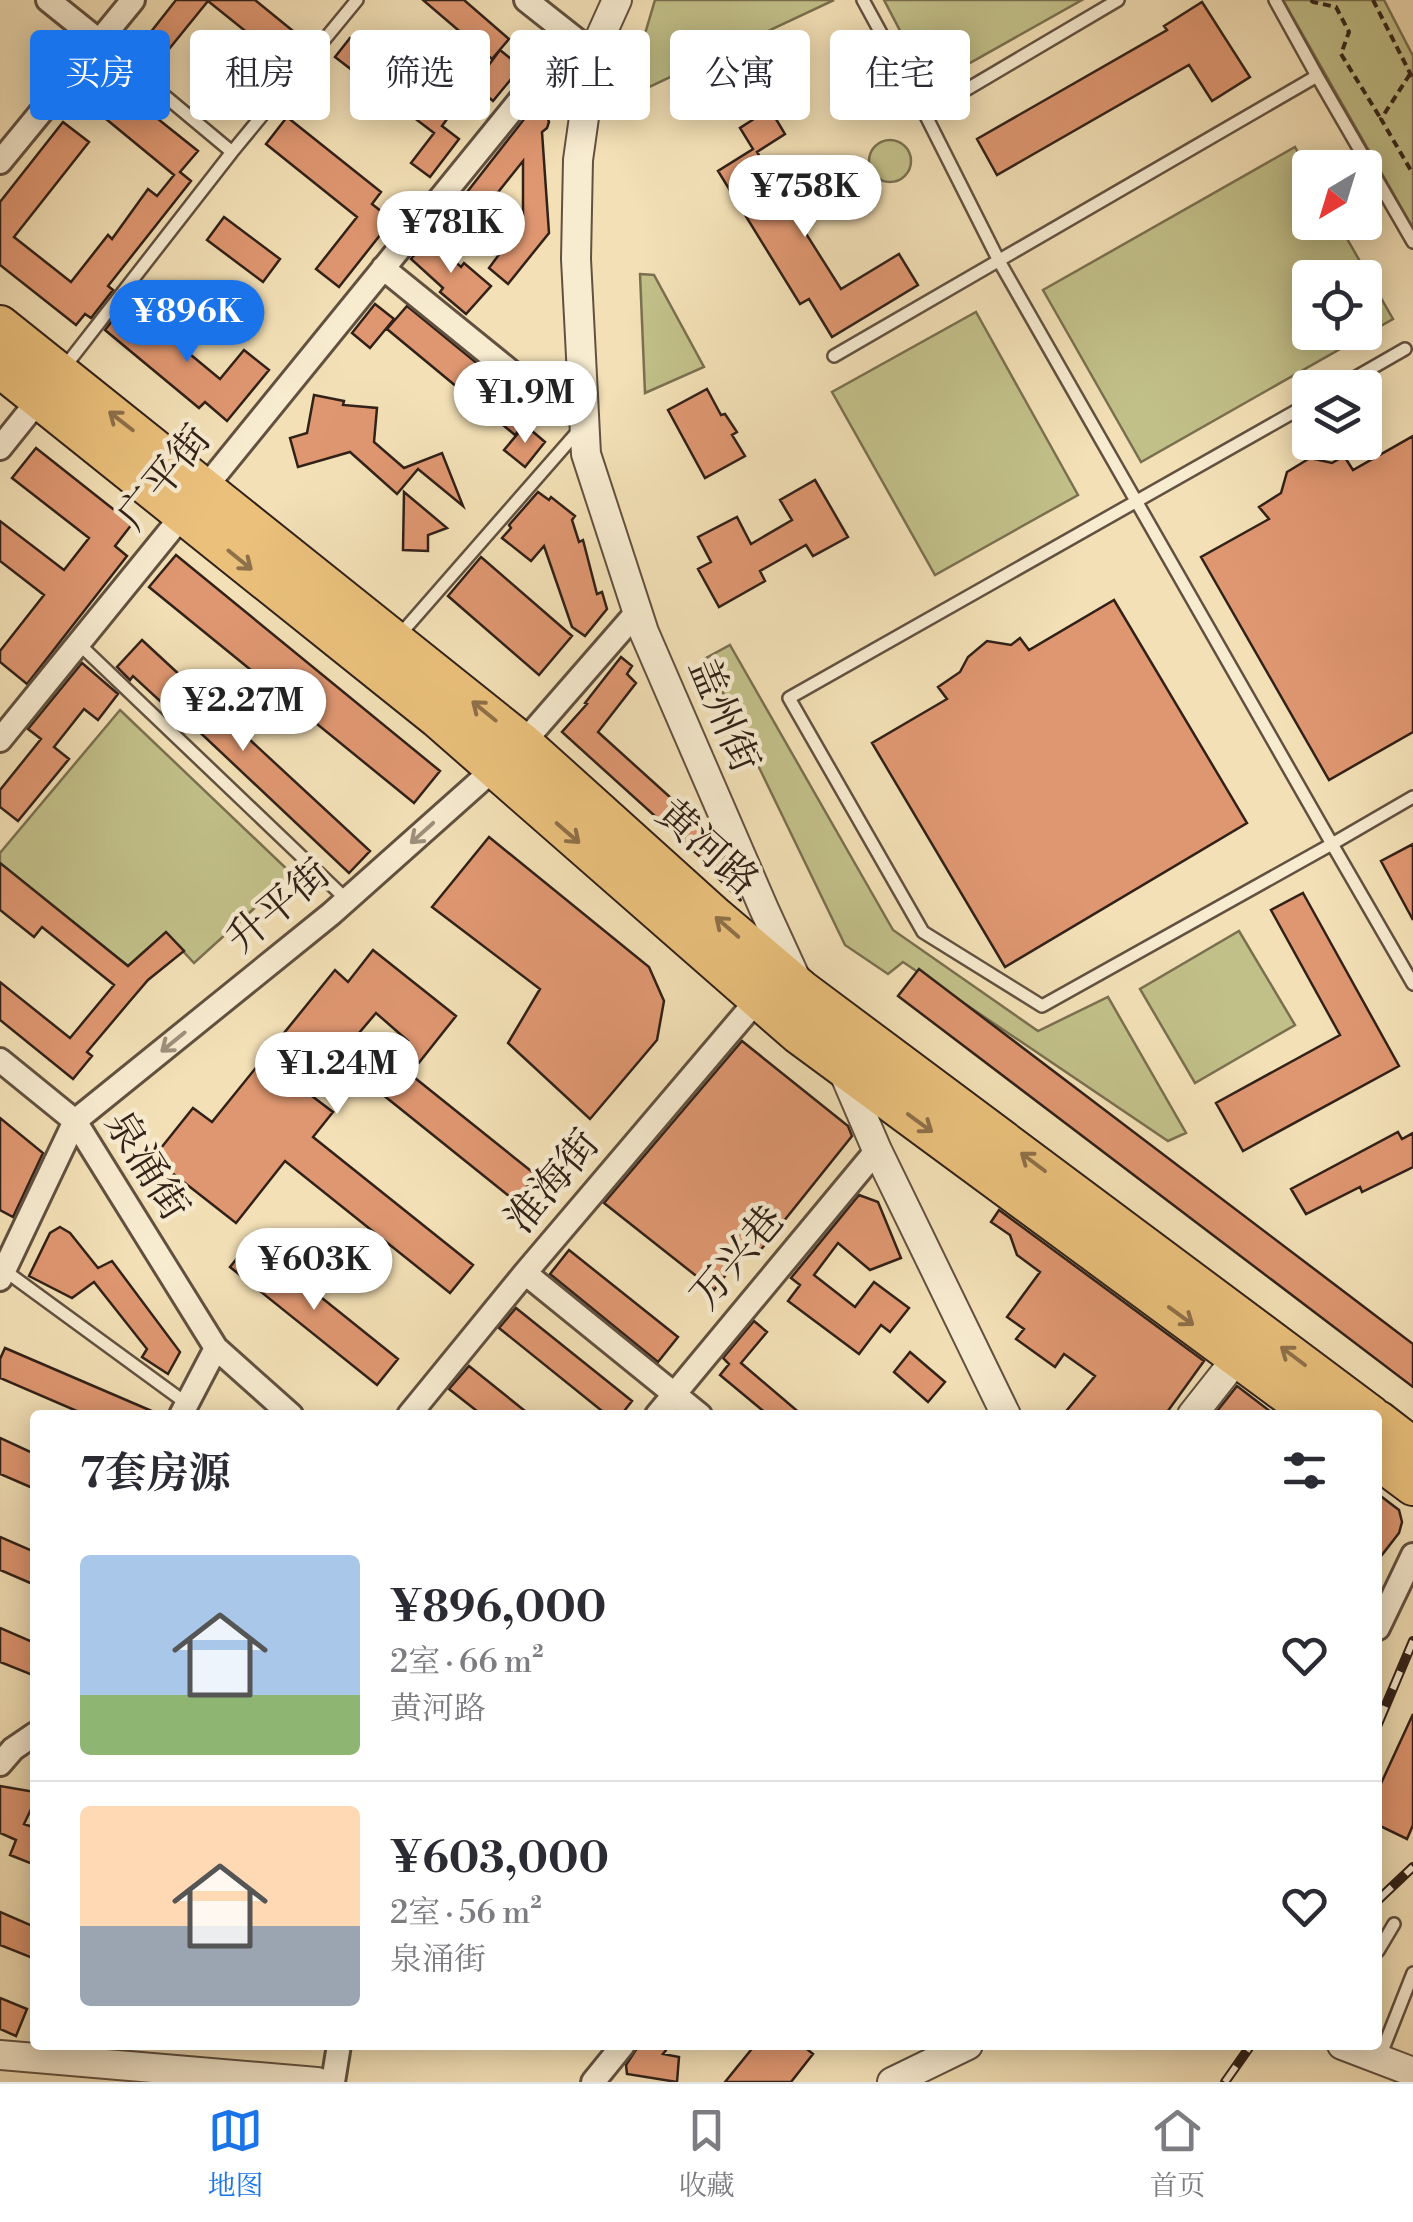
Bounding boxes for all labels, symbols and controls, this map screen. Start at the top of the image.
chip: 买房 [30,30,170,120]
chip: 租房 [190,30,330,120]
chip: 筛选 [350,30,490,120]
chip: 新上 [510,30,650,120]
chip: 公寓 [670,30,810,120]
chip: 住宅 [830,30,970,120]
north arrow [1292,150,1382,240]
map controls [1292,150,1382,460]
pin: ¥758K [735,155,875,240]
text: ¥758K [751,167,859,207]
pin: ¥781K [381,191,521,276]
text: ¥781K [399,203,503,243]
button: locate [1292,260,1382,350]
pin: ¥896K [117,280,257,365]
text: ¥896K [131,292,243,332]
pin: ¥1.9M [455,361,595,446]
button: layers [1292,370,1382,460]
text: ¥1.9M [476,373,574,413]
one-way arrow [108,411,135,432]
street label: 广平街 [108,416,222,540]
one-way arrow [227,549,253,571]
street label: 盖州街 [677,650,769,780]
pin: ¥2.27M [162,669,324,754]
text: ¥2.27M [182,681,304,721]
one-way arrow [472,700,498,722]
street label: 黄河路 [646,789,768,907]
one-way arrow [410,821,435,844]
one-way arrow [555,821,580,844]
street label: 升平街 [217,849,341,965]
one-way arrow [715,916,740,939]
one-way arrow [161,1031,187,1053]
pin: ¥1.24M [256,1032,418,1117]
text: ¥1.24M [277,1044,397,1084]
street label: 泉涌街 [93,1102,199,1230]
one-way arrow [905,1113,933,1134]
street label: 淮海街 [495,1120,611,1244]
one-way arrow [1020,1151,1047,1172]
street label: 万兴巷 [680,1196,796,1320]
pin: ¥603K [244,1228,384,1313]
text: ¥603K [257,1240,371,1280]
one-way arrow [1167,1306,1194,1327]
one-way arrow [1280,1346,1307,1367]
icon: filters [1277,1443,1332,1498]
text: 7套房源 [80,1448,231,1501]
text: ¥896,000 [390,1582,606,1635]
icon: home [160,1595,280,1715]
icon: heart [1277,1628,1332,1683]
text: 2室 · 66 m² [390,1642,543,1682]
text: 黄河路 [390,1689,486,1729]
text: ¥603,000 [390,1833,609,1886]
icon: home [160,1846,280,1966]
icon: heart [1277,1879,1332,1934]
text: 2室 · 56 m² [390,1893,542,1933]
text: 泉涌街 [390,1940,486,1980]
tab: 地图 [207,2103,264,2204]
tab: 收藏 [678,2103,735,2204]
tab: 首页 [1149,2103,1206,2204]

